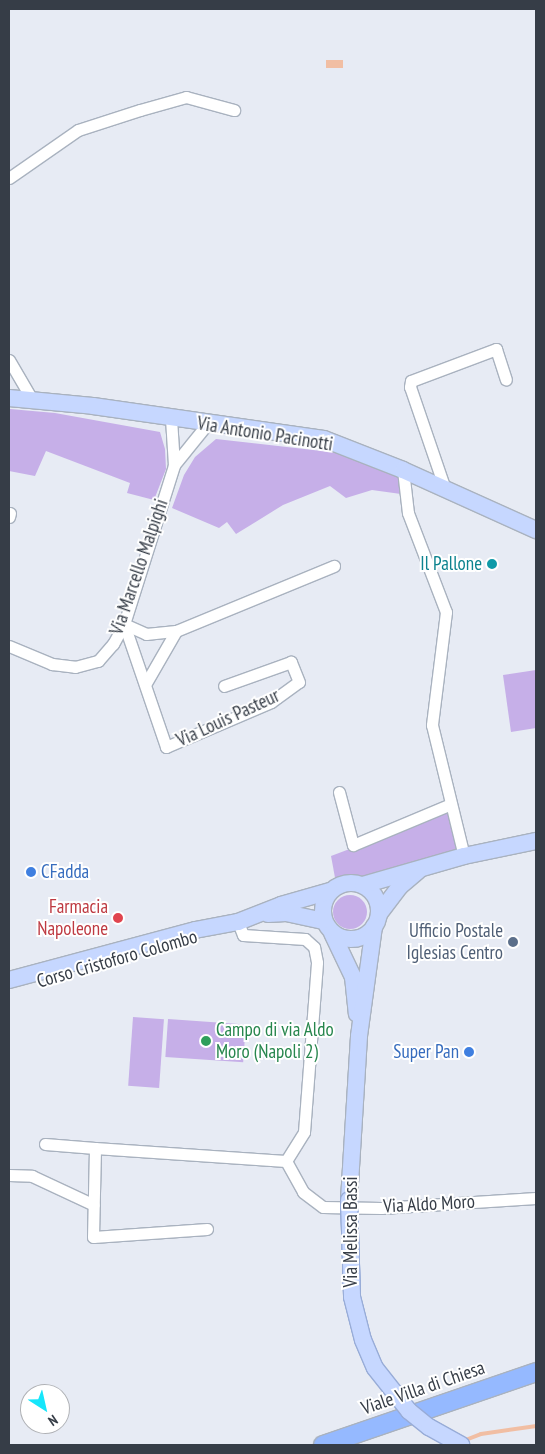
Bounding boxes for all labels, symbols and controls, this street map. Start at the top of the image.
street label: Via Antonio Pacinotti [195,412,335,456]
street label: Via Marcello Malpighi [105,496,173,638]
place label: Il Pallone [420,553,482,575]
marker: Il Pallone [486,558,498,570]
street label: Via Louis Pasteur [173,684,283,752]
place label: CFadda [41,861,89,883]
marker: CFadda [25,866,37,878]
place label: Farmacia Napoleone [37,896,108,940]
marker: Farmacia Napoleone [112,912,124,924]
place label: Ufficio Postale Iglesias Centro [406,920,503,964]
street label: Corso Cristoforo Colombo [34,925,200,993]
marker: Ufficio Postale Iglesias Centro [507,936,519,948]
place label: Campo di via Aldo Moro (Napoli 2) [216,1019,334,1063]
marker: Campo di via Aldo Moro (Napoli 2) [200,1035,212,1047]
place label: Super Pan [393,1041,459,1063]
marker: Super Pan [463,1046,475,1058]
street label: Via Melissa Bassi [340,1176,362,1288]
street label: Via Aldo Moro [382,1190,476,1218]
street label: Viale Villa di Chiesa [358,1356,488,1420]
north arrow [20,1384,70,1434]
text: N [45,1411,61,1430]

